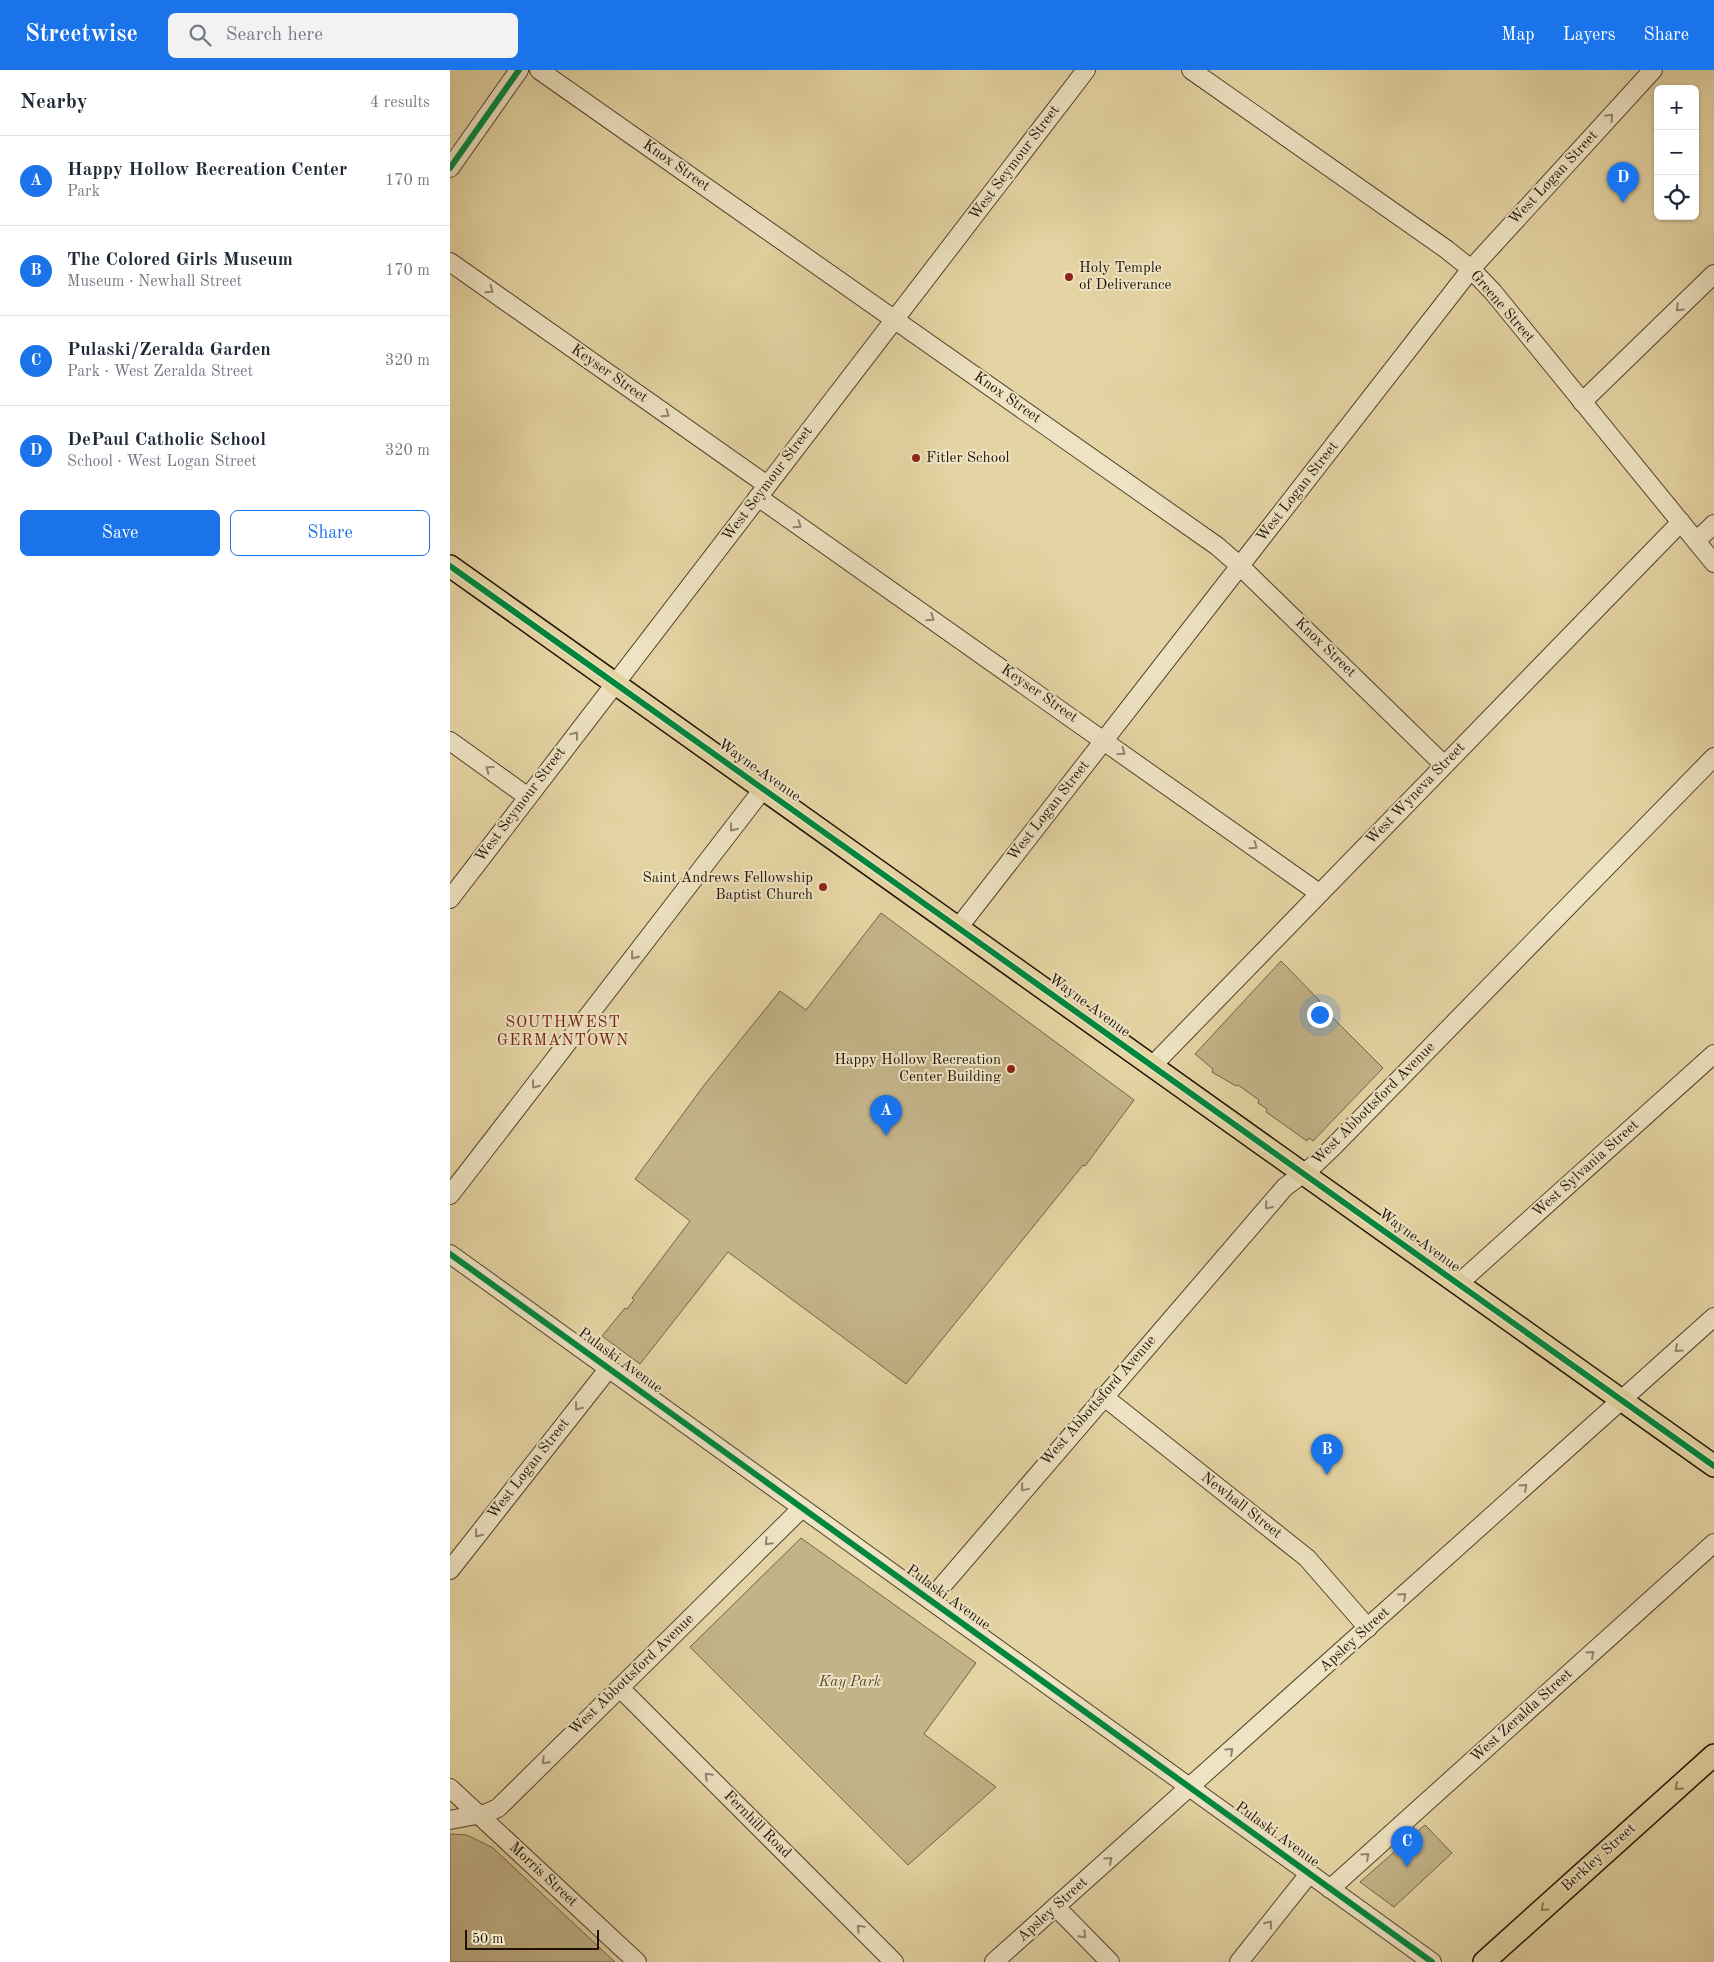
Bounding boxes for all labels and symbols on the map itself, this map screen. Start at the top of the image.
street label: West Seymour Street [967,103,1063,223]
one-way arrow [1604,114,1613,123]
street label: West Logan Street [1507,128,1601,228]
street label: Knox Street [640,137,712,195]
pin: D [1607,162,1639,203]
place label: Holy Temple of Deliverance [1079,261,1172,293]
street label: Greene Street [1467,268,1537,346]
marker: Holy Temple of Deliverance [1063,271,1075,283]
one-way arrow [484,284,494,293]
one-way arrow [1676,302,1685,311]
street label: Keyser Street [568,342,650,406]
street label: Knox Street [971,369,1043,427]
one-way arrow [660,408,670,417]
street label: West Seymour Street [720,424,816,544]
street label: West Logan Street [1254,439,1342,545]
place label: Fitler School [926,451,1010,466]
marker: Fitler School [910,452,922,464]
one-way arrow [792,519,802,528]
one-way arrow [925,612,935,621]
street label: Knox Street [1292,615,1358,681]
street label: Keyser Street [998,662,1080,726]
one-way arrow [569,731,578,741]
street label: Wayne Avenue [715,737,803,805]
street label: West Wyneva Street [1364,740,1468,848]
street label: West Seymour Street [473,745,569,865]
one-way arrow [1116,746,1125,755]
street label: West Logan Street [1005,758,1093,864]
one-way arrow [485,766,495,775]
one-way arrow [730,822,739,831]
one-way arrow [1248,840,1258,849]
place label: Saint Andrews Fellowship Baptist Church [643,871,813,903]
marker: Saint Andrews Fellowship Baptist Church [817,881,829,893]
one-way arrow [631,950,640,960]
street label: Wayne Avenue [1045,971,1133,1041]
your location [1307,1002,1333,1028]
district label: SOUTHWEST GERMANTOWN [497,1015,629,1049]
street label: West Abbottsford Avenue [1310,1040,1438,1168]
place label: Happy Hollow Recreation Center Building [834,1053,1001,1085]
marker: Happy Hollow Recreation Center Building [1005,1063,1017,1075]
one-way arrow [532,1079,541,1089]
pin: A [870,1095,902,1136]
street label: West Sylvania Street [1530,1118,1642,1220]
one-way arrow [1264,1201,1273,1210]
street label: Wayne Avenue [1375,1206,1463,1276]
street label: Pulaski Avenue [575,1326,665,1396]
street label: West Abbottsford Avenue [1039,1333,1159,1469]
one-way arrow [1674,1343,1683,1352]
one-way arrow [576,1401,584,1410]
street label: West Logan Street [485,1416,573,1522]
pin: B [1311,1434,1343,1475]
street label: Newhall Street [1198,1470,1284,1542]
one-way arrow [1021,1483,1030,1492]
one-way arrow [1519,1484,1528,1493]
one-way arrow [475,1529,484,1538]
one-way arrow [765,1536,774,1545]
street label: Pulaski Avenue [903,1563,993,1633]
one-way arrow [1398,1593,1407,1602]
street label: Apsley Street [1317,1605,1393,1675]
street label: West Abbottsford Avenue [567,1612,697,1738]
one-way arrow [1586,1651,1595,1660]
street label: West Zeralda Street [1468,1667,1576,1765]
park label: Kay Park [818,1675,881,1690]
one-way arrow [1224,1748,1233,1757]
one-way arrow [542,1755,551,1764]
one-way arrow [704,1772,713,1781]
one-way arrow [1674,1782,1683,1791]
street label: Fernhill Road [721,1789,794,1862]
street label: Pulaski Avenue [1232,1800,1322,1870]
street label: Berkley Street [1559,1821,1639,1895]
pin: C [1391,1826,1423,1867]
street label: Morris Street [506,1840,580,1910]
one-way arrow [1361,1853,1370,1862]
one-way arrow [1104,1856,1113,1865]
street label: Apsley Street [1015,1875,1091,1945]
one-way arrow [1541,1902,1550,1911]
one-way arrow [1264,1921,1272,1930]
one-way arrow [857,1924,866,1933]
scale bar [465,1927,599,1950]
one-way arrow [1077,1929,1086,1938]

